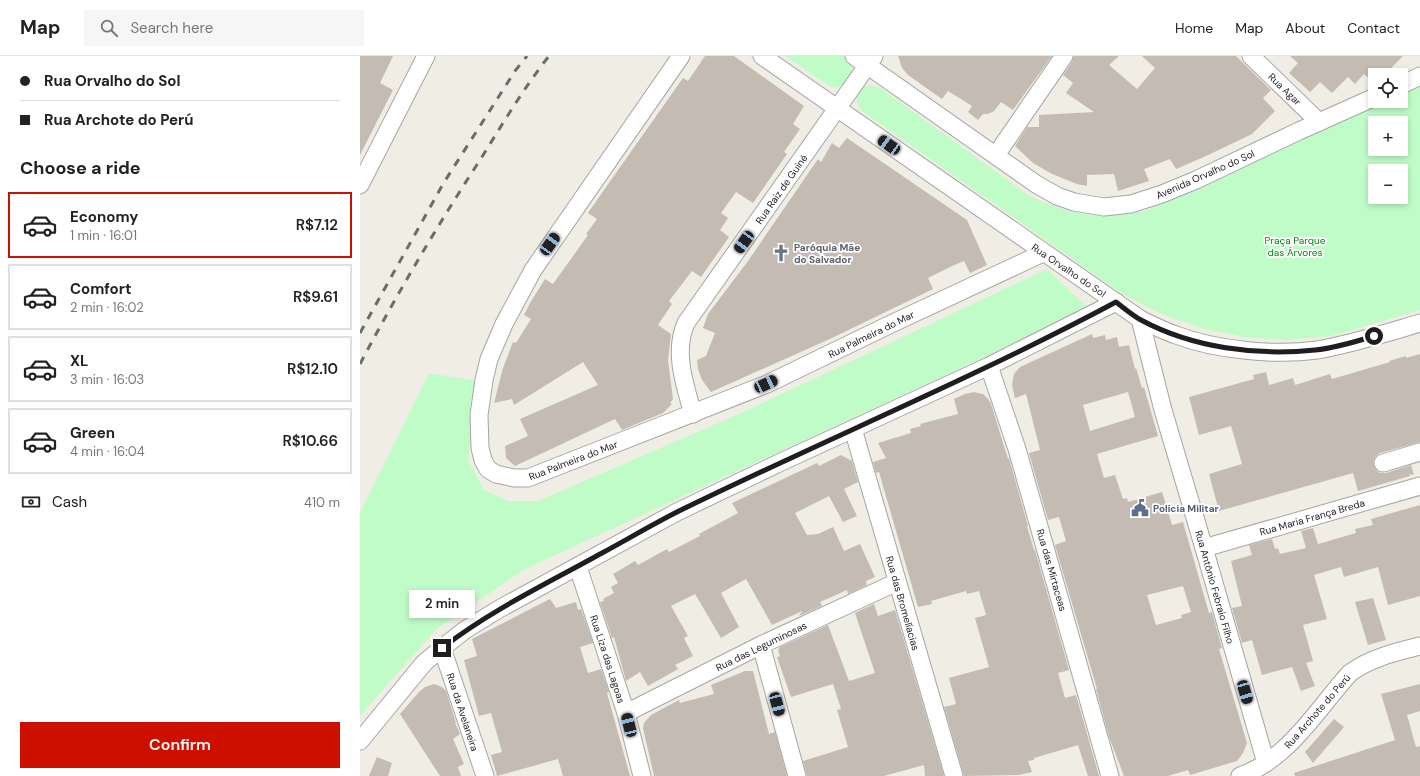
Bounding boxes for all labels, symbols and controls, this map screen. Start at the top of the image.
search box [84,10,364,46]
text: Map [20,15,60,40]
icon: search [98,17,120,39]
text: Search here [130,18,213,38]
text: Home [1175,19,1213,37]
text: Map [1235,19,1263,37]
text: About [1285,19,1325,37]
text: Contact [1347,19,1400,37]
map controls [1368,68,1408,204]
button: locate [1368,68,1408,108]
street label: Rua Agar [1265,70,1304,109]
text: Rua Orvalho do Sol [44,71,180,91]
text: Rua Archote do Perú [44,110,194,130]
button: + [1368,116,1408,156]
car [876,133,902,157]
street label: Avenida Orvalho do Sol [1154,147,1257,202]
street label: Rua Raiz de Guiné [752,152,811,227]
text: Choose a ride [20,156,141,180]
button: − [1368,164,1408,204]
icon: car [22,207,58,243]
text: Economy [70,207,138,227]
text: R$7.12 [296,215,338,235]
text: 1 min · 16:01 [70,227,137,244]
car [732,229,756,255]
car [538,231,562,257]
park label: Praça Parque das Árvores [1265,234,1326,259]
place label: Paróquia Mãe do Salvador [794,241,860,266]
street label: Rua Orvalho do Sol [1029,241,1108,300]
church icon: Paróquia Mãe do Salvador [771,243,791,263]
icon: car [22,279,58,315]
text: Comfort [70,279,131,299]
text: R$9.61 [293,287,338,307]
text: 2 min · 16:02 [70,299,144,316]
street label: Rua Palmeira do Mar [826,308,917,361]
route start [1365,327,1383,345]
icon: car [22,351,58,387]
text: XL [70,351,88,371]
text: R$12.10 [287,359,338,379]
text: 3 min · 16:03 [70,371,144,388]
car [753,373,779,395]
icon: car [22,423,58,459]
text: Green [70,423,115,443]
text: R$10.66 [283,431,338,451]
street label: Rua Palmeira do Mar [527,437,620,483]
text: 4 min · 16:04 [70,443,145,460]
icon: cash [20,491,42,513]
text: Cash [52,492,87,512]
text: 410 m [304,494,340,511]
street label: Rua Maria França Breda [1258,496,1366,539]
public building icon: Polícia Militar [1130,498,1150,518]
place label: Polícia Militar [1153,502,1219,515]
street label: Rua das Mirtaceas [1034,528,1069,613]
street label: Rua Antônio Febraio Filho [1192,529,1237,645]
street label: Rua das Bromelíacias [883,554,922,652]
callout: 2 min [409,590,475,618]
text: 2 min [425,595,459,612]
street label: Rua Liza das Lagoas [587,613,628,705]
street label: Rua das Leguminosas [714,619,809,674]
route end [433,639,451,657]
street label: Rua da Avelaneira [444,671,481,753]
street label: Rua Archote do Perú [1281,671,1354,751]
car [1236,679,1254,705]
car [768,691,786,717]
car [620,712,638,738]
button: Confirm [20,722,340,768]

